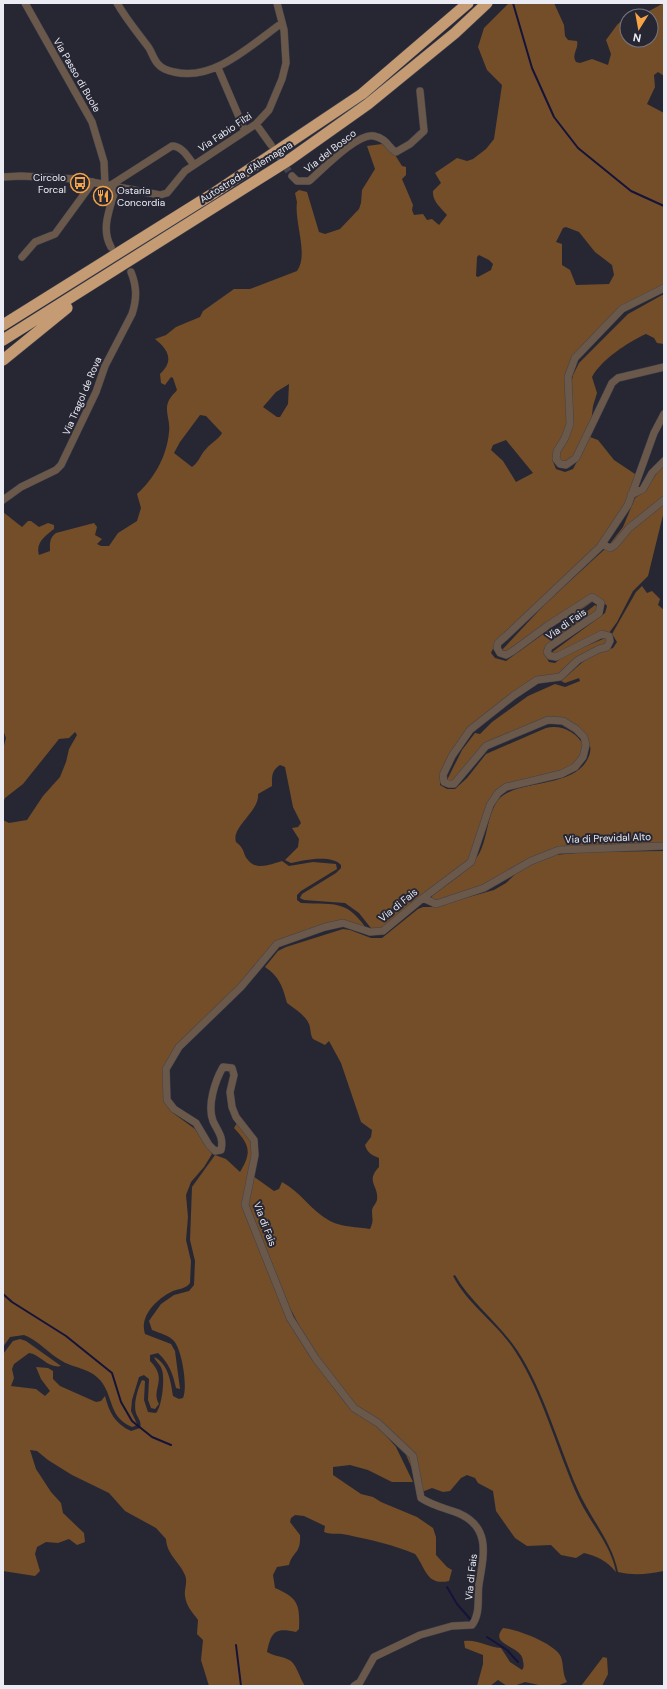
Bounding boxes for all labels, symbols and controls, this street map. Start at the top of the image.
north arrow [619,8,659,48]
text: N [632,30,642,45]
street label: Via Passo di Buole [50,35,104,115]
street label: Via Fabio Filzi [196,109,254,155]
street label: Via del Bosco [301,127,359,175]
street label: Autostrada d'Alemagna [197,138,295,206]
place label: Circolo Forcal [33,171,66,196]
bus stop icon: Circolo Forcal [69,172,91,194]
place label: Ostaria Concordia [117,184,165,209]
restaurant icon: Ostaria Concordia [92,185,114,207]
street label: Via Tragol de Rova [60,355,104,437]
street label: Via di Fais [543,605,589,643]
street label: Via di Previdal Alto [565,830,651,846]
street label: Via di Fais [376,885,420,925]
street label: Via di Fais [251,1200,279,1248]
street label: Via di Fais [462,1553,480,1601]

